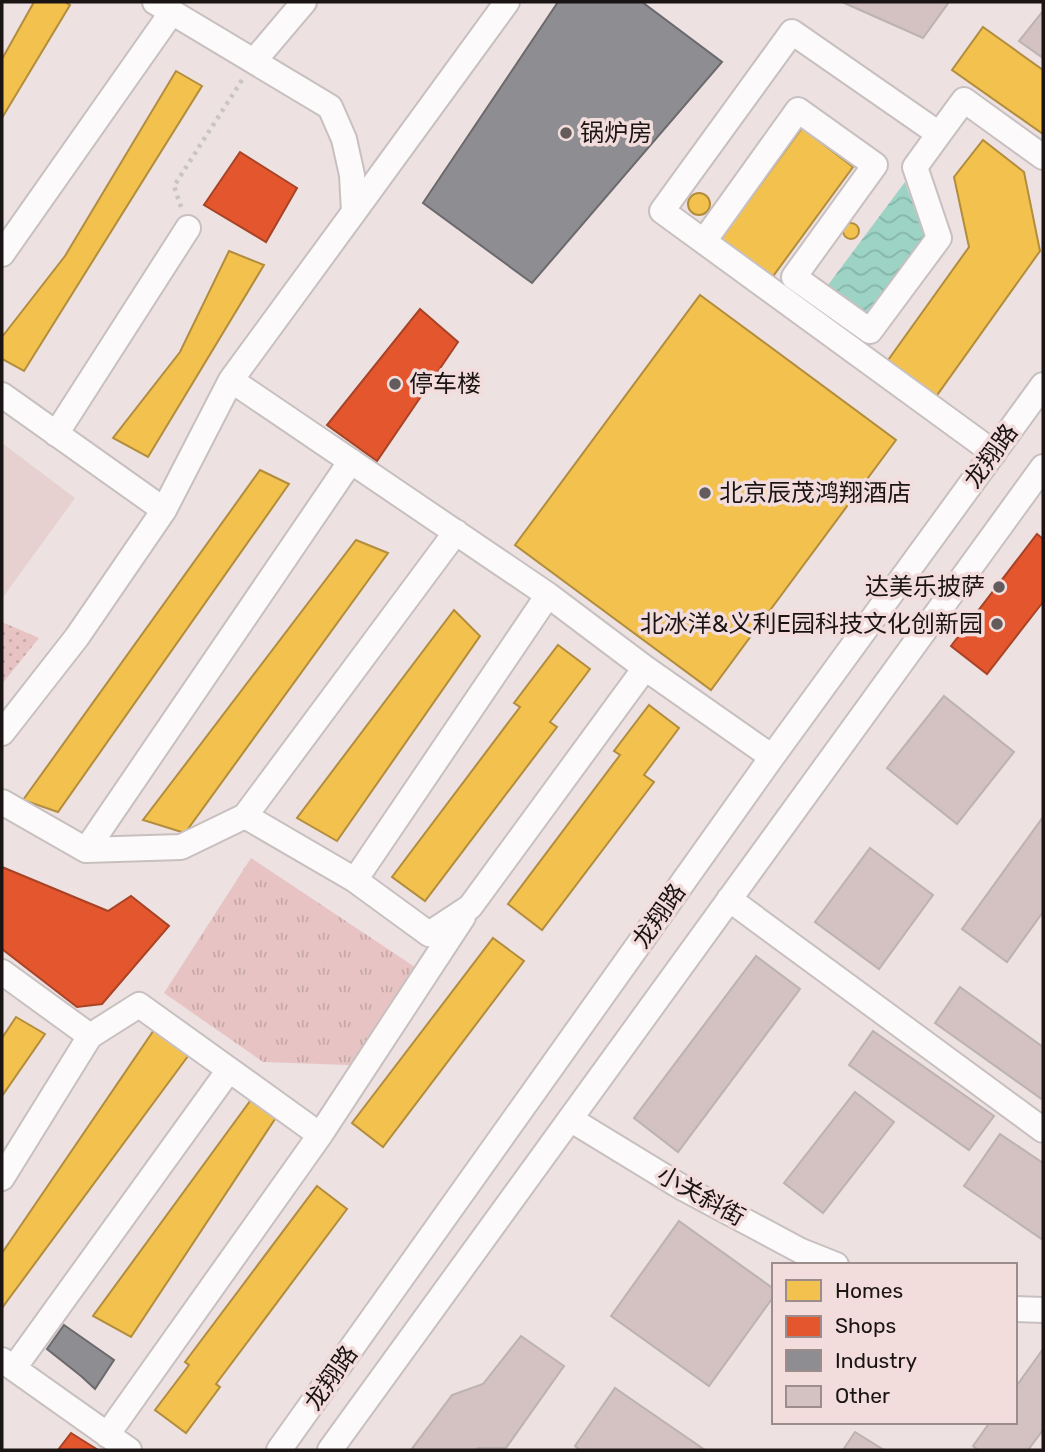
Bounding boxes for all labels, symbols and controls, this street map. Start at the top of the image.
place label: 锅炉房 [580,119,652,147]
marker: 锅炉房 [558,125,574,141]
place label: 停车楼 [409,370,481,398]
marker: 停车楼 [387,376,403,392]
street label: 龙翔路 [959,419,1023,493]
place label: 北京辰茂鸿翔酒店 [719,479,911,507]
marker: 北京辰茂鸿翔酒店 [697,485,713,501]
place label: 达美乐披萨 [865,573,985,601]
marker: 达美乐披萨 [991,579,1007,595]
place label: 北冰洋&义利E园科技文化创新园 [640,610,983,638]
marker: 北冰洋&义利E园科技文化创新园 [989,616,1005,632]
street label: 龙翔路 [627,878,691,954]
street label: 小关斜街 [652,1160,750,1232]
legend [772,1263,1017,1424]
text: Homes [835,1278,903,1303]
text: Shops [835,1313,896,1338]
street label: 龙翔路 [299,1340,363,1416]
text: Industry [835,1348,917,1373]
text: Other [835,1383,890,1408]

